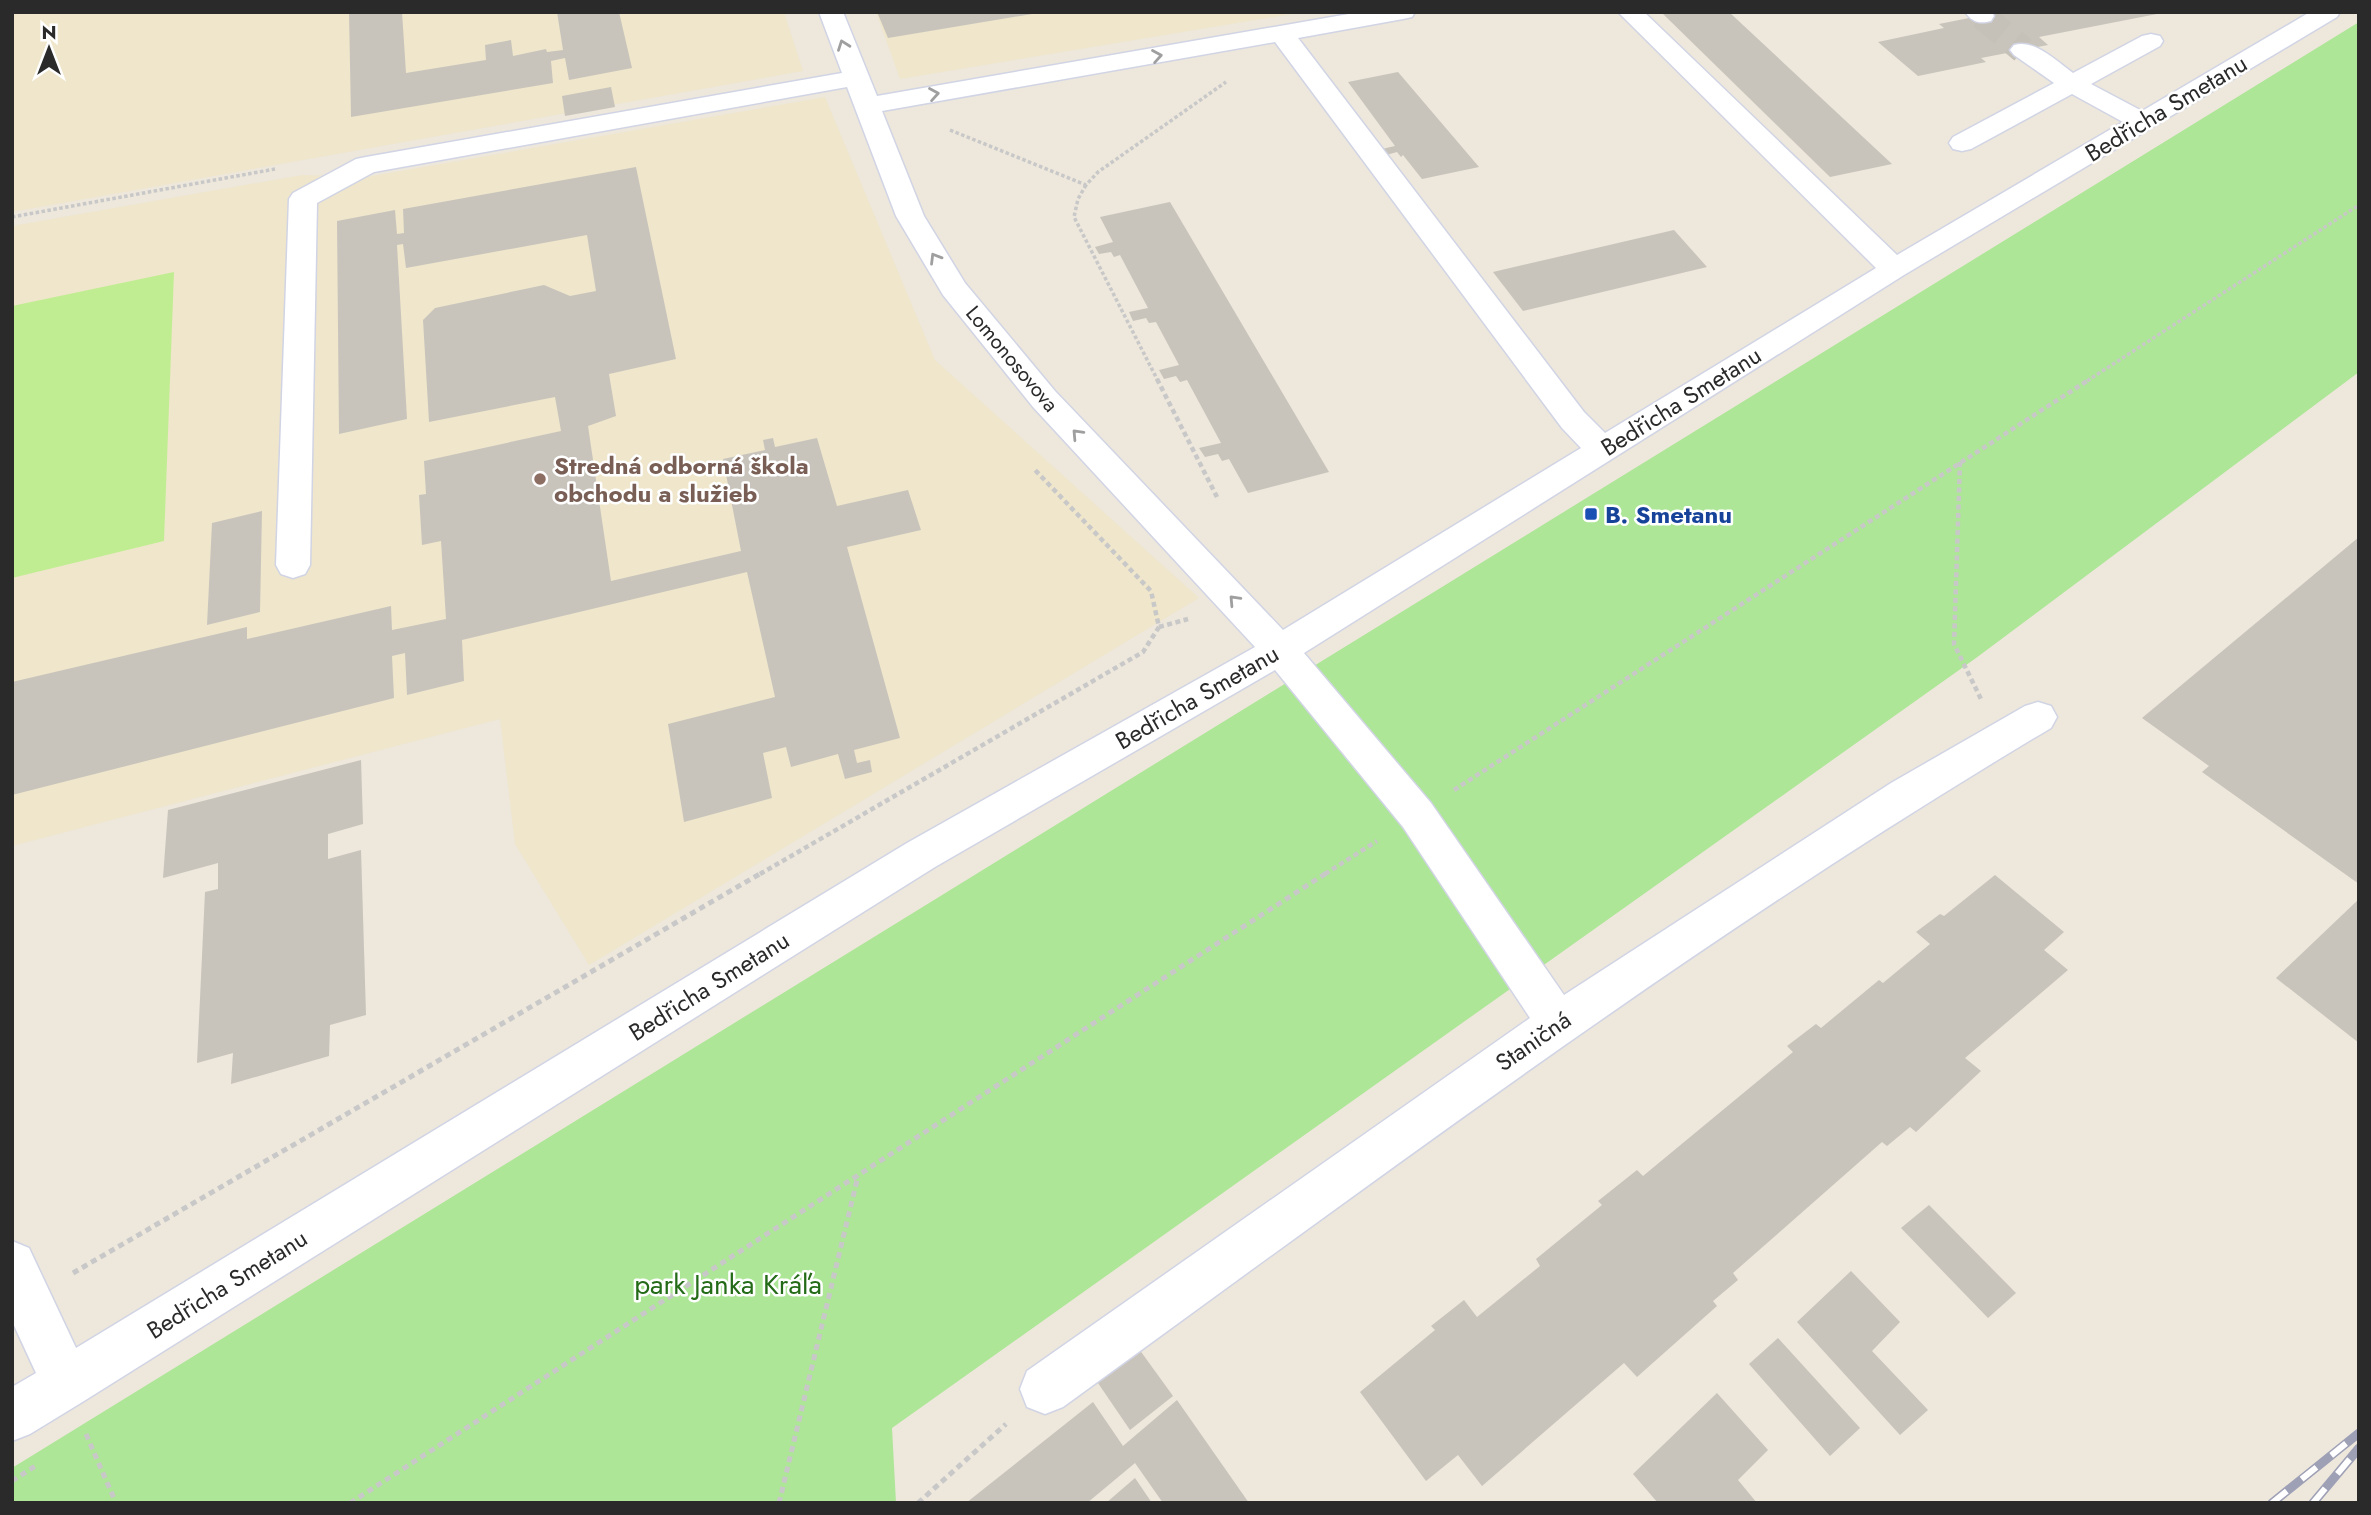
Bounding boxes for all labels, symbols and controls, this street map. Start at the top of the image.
north arrow [14,14,84,84]
text: N [41,19,57,46]
one-way arrow [837,40,851,52]
street label: Bedřicha Smetanu [2078,46,2254,170]
one-way arrow [1151,49,1163,64]
one-way arrow [928,87,940,102]
one-way arrow [930,252,943,265]
street label: Lomonosovova [959,299,1065,419]
street label: Bedřicha Smetanu [1594,338,1768,464]
one-way arrow [1073,429,1086,442]
place label: Stredná odborná škola obchodu a služieb [554,448,809,511]
marker: Stredná odborná škola obchodu a služieb [532,471,548,487]
place label: B. Smetanu [1605,497,1732,532]
marker: B. Smetanu [1583,506,1599,522]
one-way arrow [1229,595,1242,608]
street label: Bedřicha Smetanu [1109,636,1285,758]
street label: Bedřicha Smetanu [622,923,796,1049]
street label: Staničná [1488,1002,1578,1080]
street label: Bedřicha Smetanu [140,1221,314,1347]
park label: park Janka Kráľa [634,1264,822,1305]

